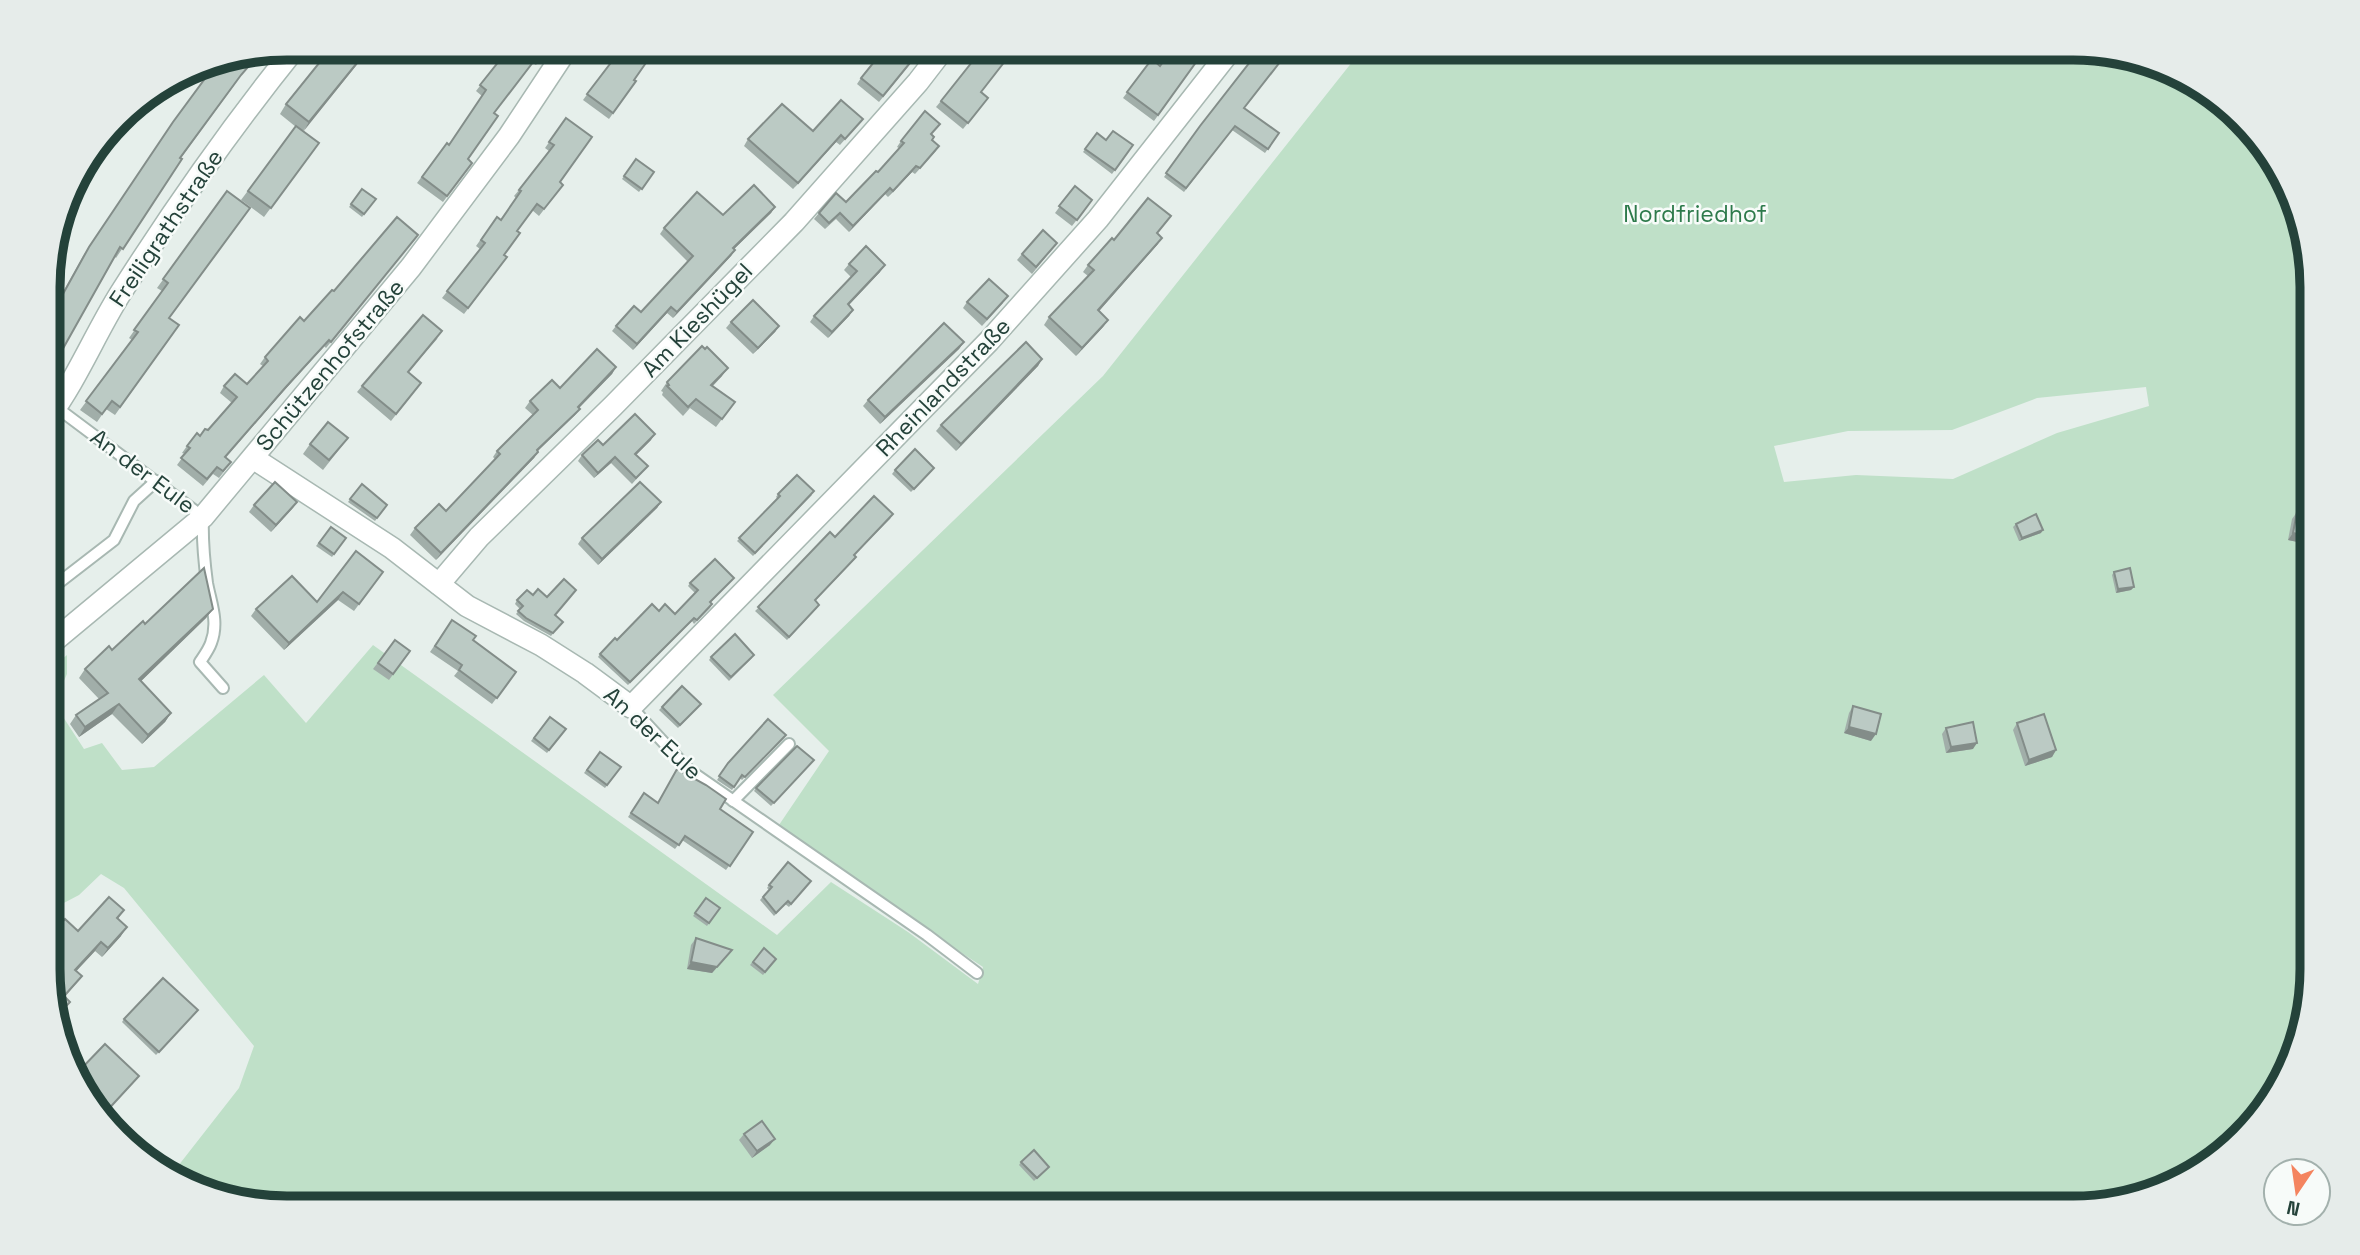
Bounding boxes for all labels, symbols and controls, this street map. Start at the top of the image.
street label: Freiligrathstraße [102,144,230,312]
park label: Nordfriedhof [1623,199,1767,229]
street label: Am Kieshügel [635,256,759,384]
street label: Schützenhofstraße [249,273,411,457]
street label: Rheinlandstraße [869,311,1017,463]
street label: An der Eule [85,422,201,520]
street label: An der Eule [598,680,708,786]
north arrow [2262,1157,2332,1227]
text: N [2284,1194,2302,1222]

